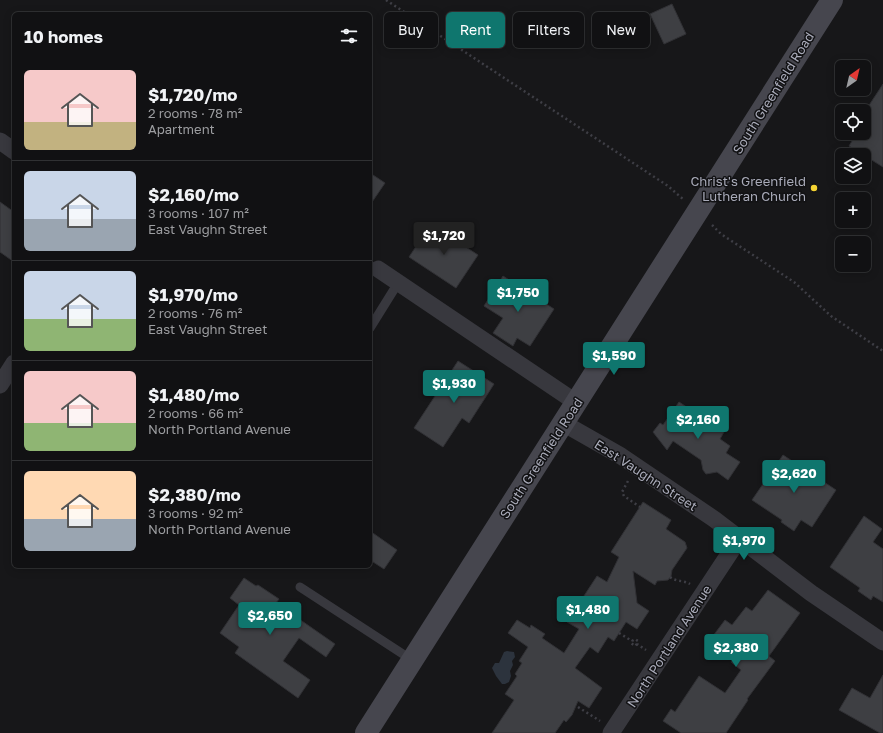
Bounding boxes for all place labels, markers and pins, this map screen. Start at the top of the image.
place label: Christ's Greenfield Lutheran Church [690,173,806,204]
marker: Christ's Greenfield Lutheran Church [809,183,819,193]
pin: $1,720 [411,222,477,256]
pin: $1,750 [485,279,551,313]
pin: $1,590 [581,342,647,376]
pin: $1,930 [421,370,487,404]
pin: $2,160 [665,406,731,440]
pin: $2,620 [761,460,827,494]
pin: $1,970 [711,527,777,561]
pin: $1,480 [555,596,621,630]
pin: $2,650 [237,602,303,636]
pin: $2,380 [703,634,769,668]

